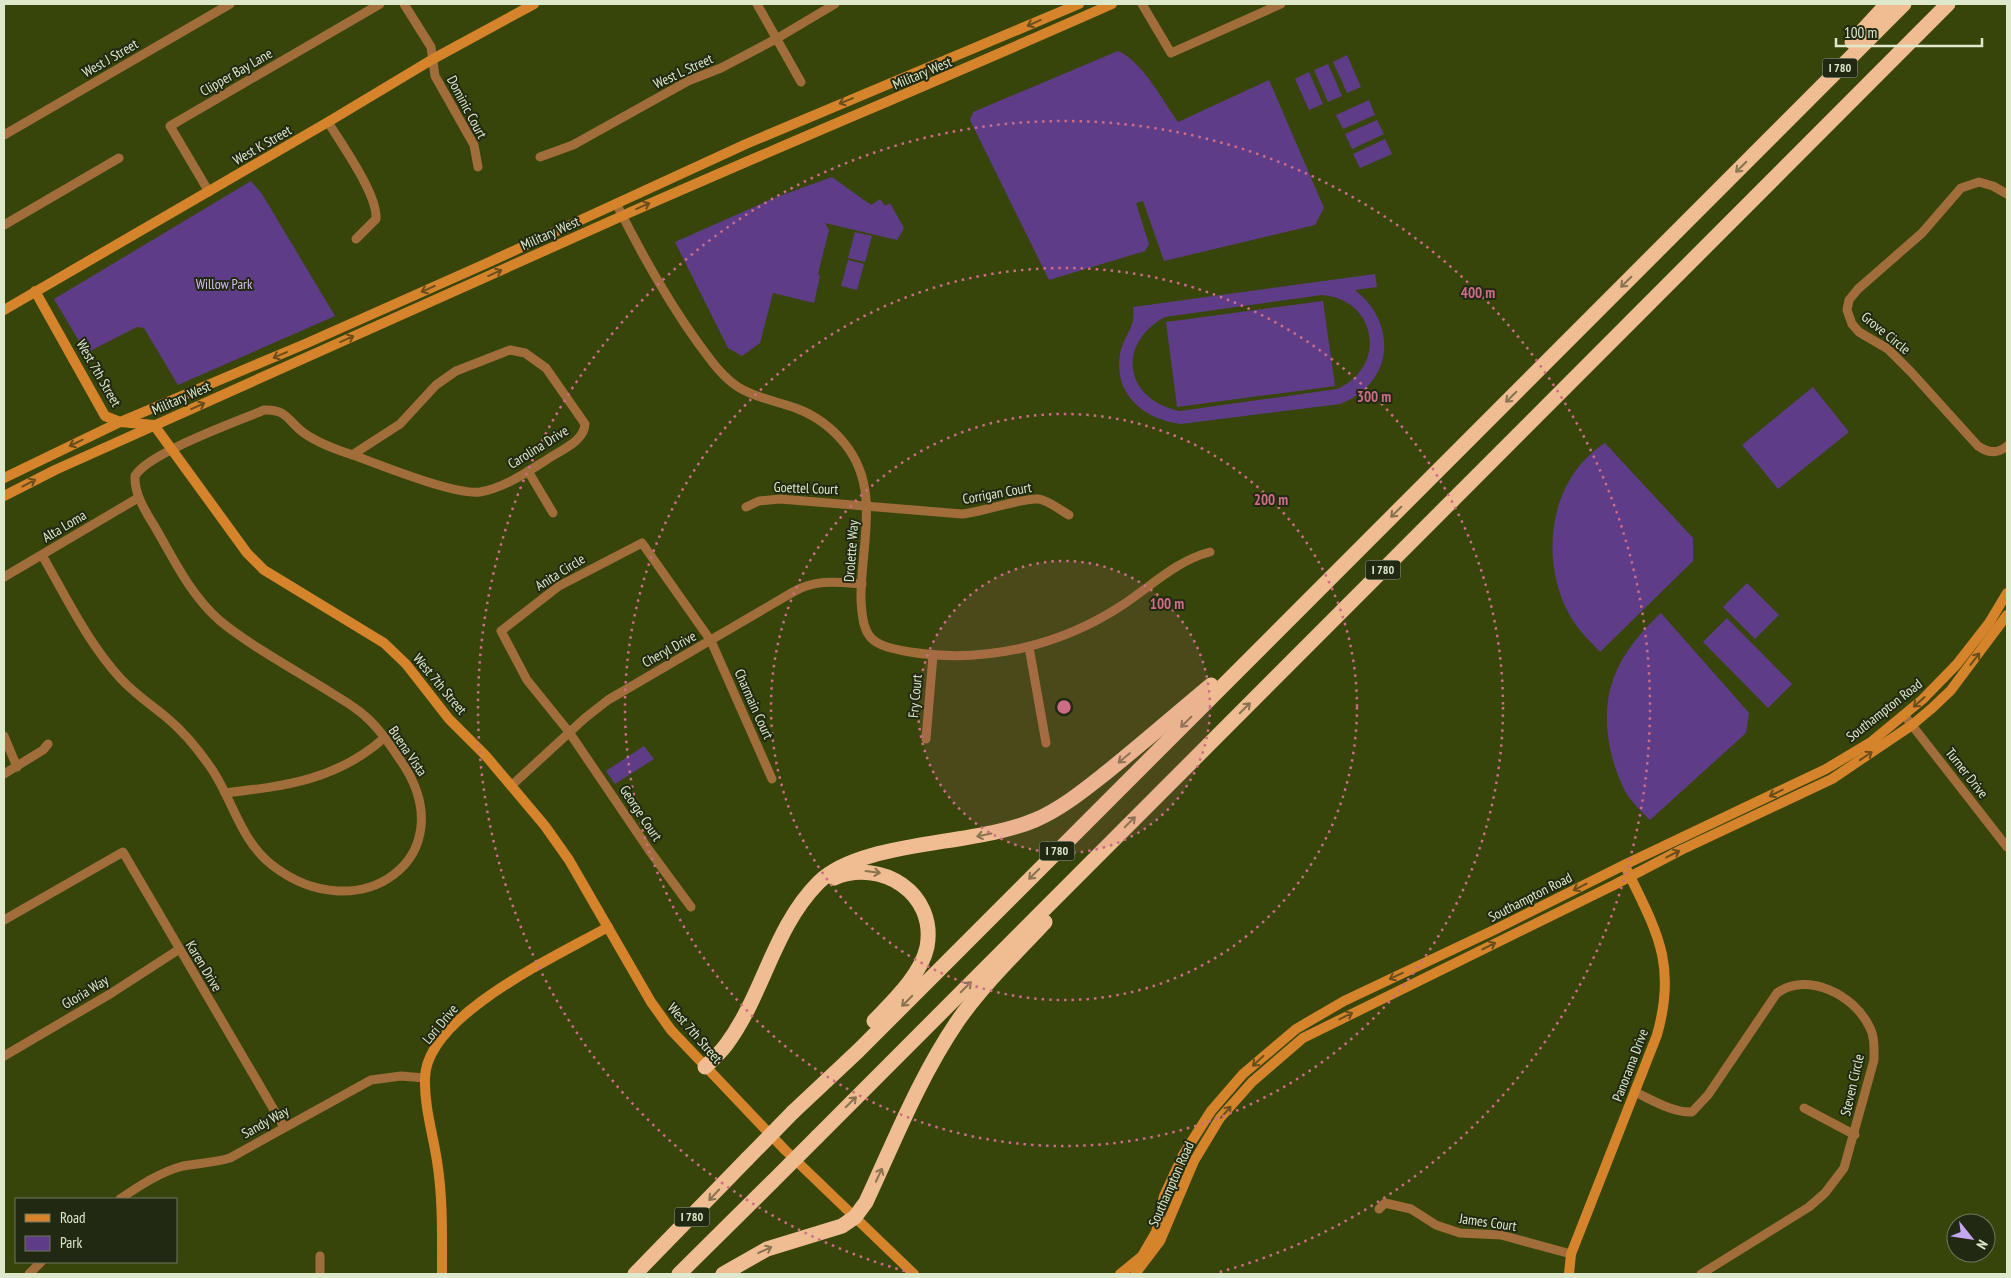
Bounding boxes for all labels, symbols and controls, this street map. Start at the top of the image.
scale bar [1836,15,1982,47]
one-way arrow [1027,19,1042,29]
text: 100 m [1844,23,1877,42]
street label: West J Street [79,35,141,81]
street label: Clipper Bay Lane [197,44,276,100]
street label: West L Street [650,49,716,93]
street label: Military West [890,52,954,93]
road number: I 780 [1822,58,1858,78]
street label: Dominic Court [443,72,491,142]
one-way arrow [838,97,854,106]
street label: West K Street [229,121,295,169]
one-way arrow [1735,161,1747,173]
one-way arrow [635,201,650,211]
street label: Military West [518,212,582,254]
one-way arrow [487,268,502,278]
park label: Willow Park [196,275,253,293]
one-way arrow [1620,276,1632,288]
text: 400 m [1461,283,1495,302]
one-way arrow [421,285,436,295]
street label: Grove Circle [1858,308,1914,358]
one-way arrow [339,334,354,344]
street label: West 7th Street [73,336,125,410]
one-way arrow [272,351,287,360]
street label: Military West [149,377,213,419]
text: 300 m [1357,387,1391,406]
one-way arrow [1505,391,1517,403]
one-way arrow [190,400,205,410]
street label: Carolina Drive [504,421,572,473]
one-way arrow [69,439,84,448]
one-way arrow [21,478,36,487]
street label: Goettel Court [773,478,839,498]
street label: Corrigan Court [961,478,1033,508]
text: 200 m [1254,490,1288,509]
street label: Alta Loma [39,506,89,546]
one-way arrow [1390,506,1402,518]
street label: Drolette Way [840,519,862,583]
street label: Anita Circle [532,550,588,594]
road number: I 780 [1366,560,1400,580]
text: 100 m [1150,594,1184,613]
street label: Cheryl Drive [639,627,699,671]
street label: West 7th Street [409,650,471,718]
one-way arrow [1970,652,1980,666]
street label: Charmain Court [731,666,778,742]
street label: Fry Court [904,673,926,719]
street label: Southampton Road [1842,675,1926,745]
one-way arrow [1912,697,1925,708]
centre of rings [1055,698,1073,716]
one-way arrow [1239,701,1251,714]
one-way arrow [1180,716,1192,728]
street label: Buena Vista [385,723,431,779]
street label: Turner Drive [1942,744,1992,802]
one-way arrow [1858,751,1872,761]
one-way arrow [1118,752,1131,763]
street label: George Court [616,782,666,844]
one-way arrow [1769,788,1784,798]
one-way arrow [1124,816,1136,828]
one-way arrow [977,831,993,841]
road number: I 780 [1040,841,1074,860]
one-way arrow [1665,849,1680,858]
one-way arrow [865,868,881,878]
one-way arrow [1028,868,1040,880]
street label: Southampton Road [1485,868,1575,926]
one-way arrow [1573,882,1588,892]
street label: Karen Drive [182,937,226,995]
one-way arrow [1482,941,1497,951]
street label: Gloria Way [58,971,112,1013]
one-way arrow [1388,971,1403,981]
one-way arrow [960,981,972,994]
one-way arrow [901,995,913,1008]
street label: West 7th Street [664,999,726,1067]
street label: Lori Drive [418,1000,462,1048]
one-way arrow [1338,1011,1353,1020]
street label: Panorama Drive [1608,1026,1652,1104]
street label: Steven Circle [1836,1052,1868,1118]
one-way arrow [1252,1055,1264,1067]
one-way arrow [845,1097,857,1109]
street label: Sandy Way [238,1101,292,1142]
one-way arrow [1221,1105,1232,1118]
street label: Southampton Road [1144,1138,1198,1230]
one-way arrow [874,1168,884,1183]
one-way arrow [708,1188,720,1201]
legend [15,1198,178,1263]
text: Road [60,1208,86,1227]
road number: I 780 [674,1208,710,1226]
street label: James Court [1457,1209,1518,1235]
north arrow [1946,1213,1996,1263]
text: Park [60,1233,82,1252]
text: N [1973,1237,1992,1252]
one-way arrow [757,1245,772,1254]

